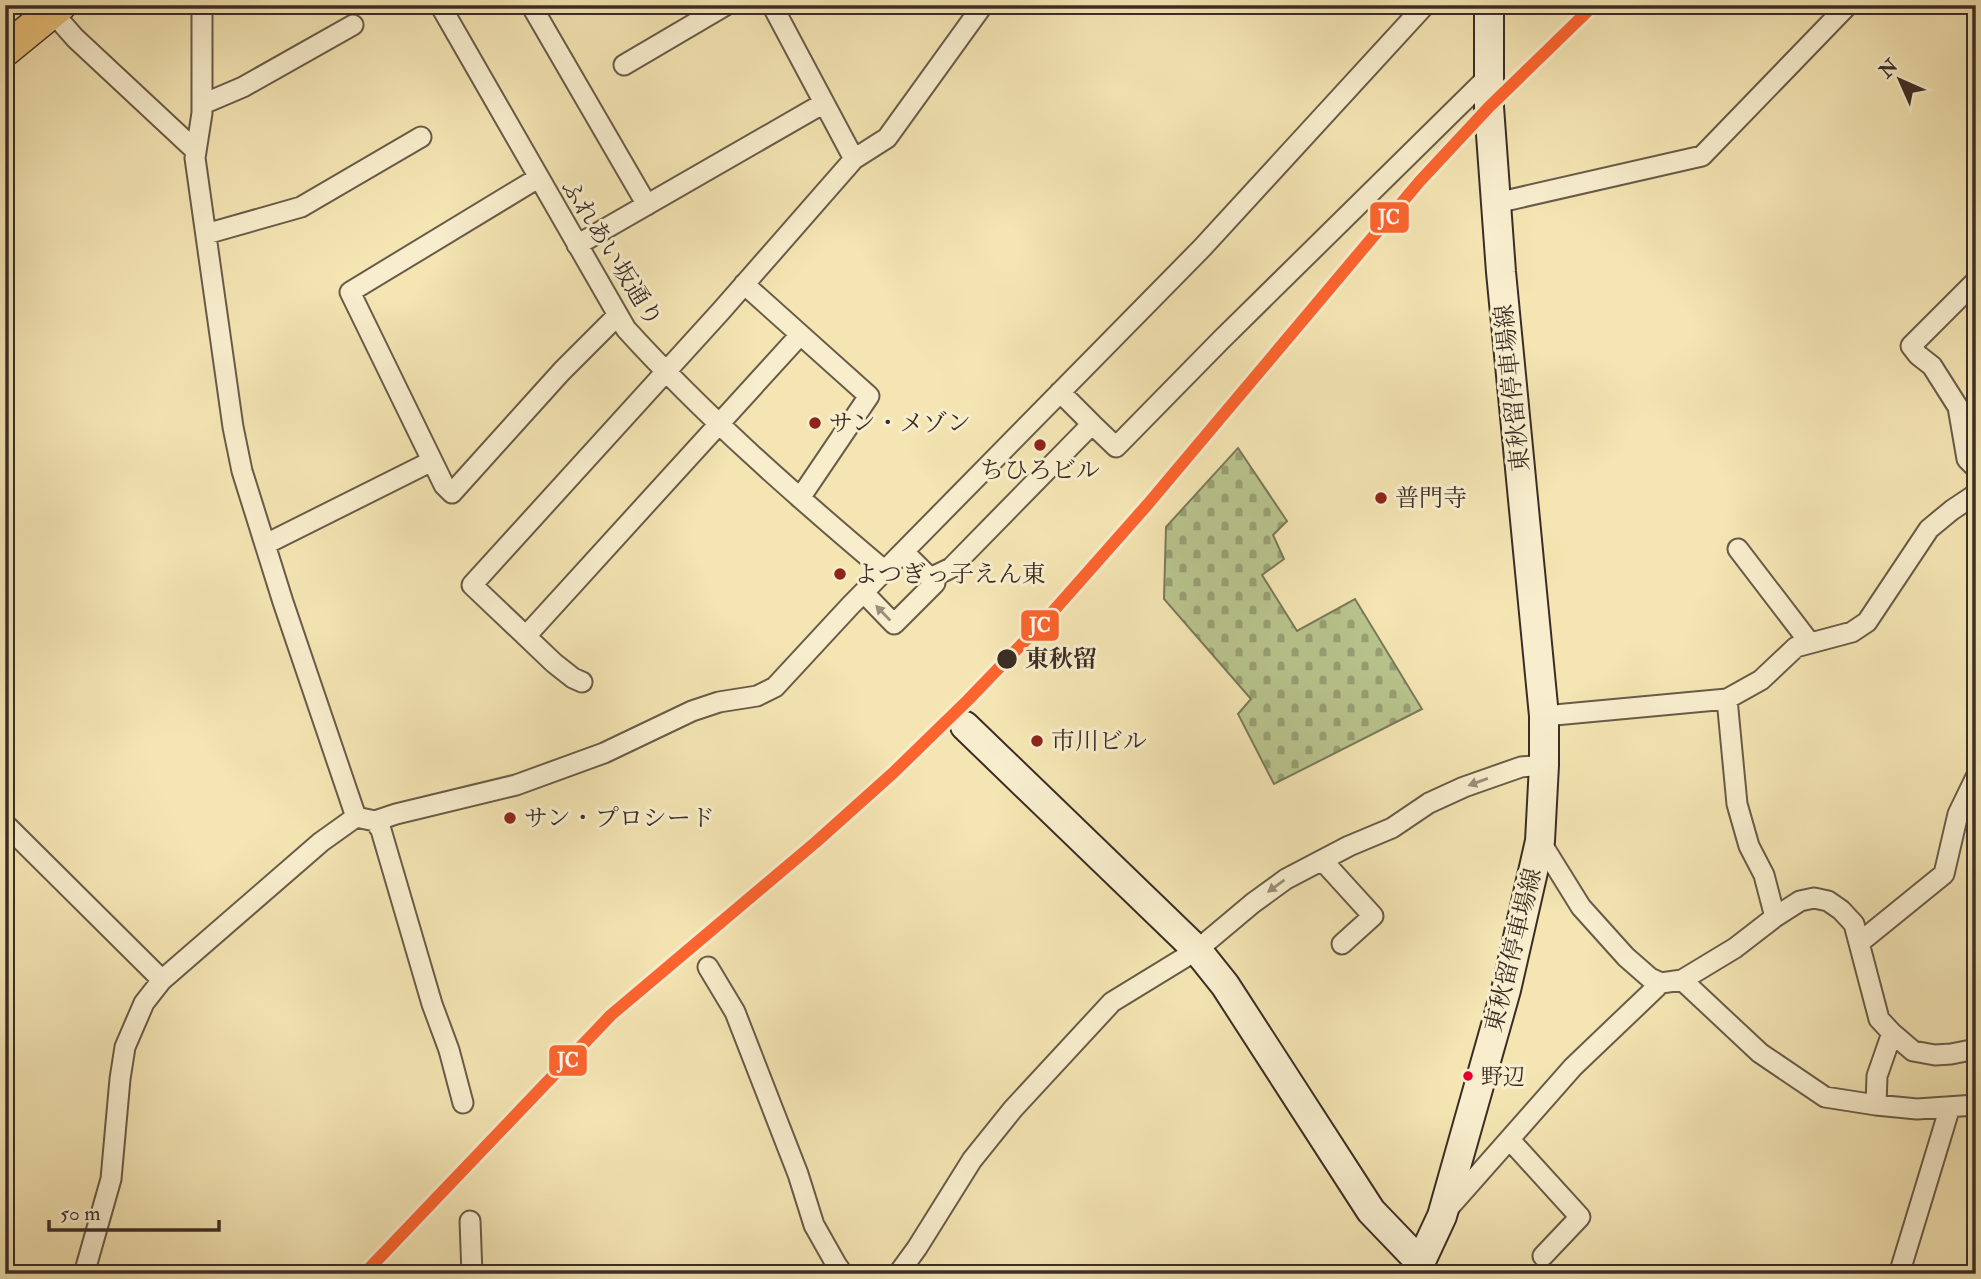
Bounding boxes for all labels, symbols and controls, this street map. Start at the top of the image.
north arrow [1866,46,1936,116]
text: N [1873,53,1904,84]
street label: ふれあい坂通り [554,174,669,333]
line badge: JC [1369,201,1410,234]
text: JC [1377,206,1400,230]
street label: 東秋留停車場線 [1488,303,1537,473]
place label: サン・メゾン [829,408,971,439]
marker: サン・メゾン [807,415,823,431]
marker: ちひろビル [1032,437,1048,453]
place label: ちひろビル [980,455,1100,486]
place label: 普門寺 [1395,483,1467,514]
marker: 普門寺 [1373,490,1389,506]
place label: よつぎっ⼦えん東 [854,559,1046,590]
marker: よつぎっ⼦えん東 [832,566,848,582]
one-way arrow [875,605,892,622]
line badge: JC [1020,609,1060,642]
text: JC [1028,614,1051,638]
place label: 東秋留 [1025,644,1097,675]
marker: 東秋留 [995,647,1019,671]
place label: 市川ビル [1051,726,1147,757]
marker: 市川ビル [1029,733,1045,749]
one-way arrow [1468,777,1489,788]
place label: サン・プロシード [524,803,715,834]
marker: サン・プロシード [502,810,518,826]
street label: 東秋留停車場線 [1478,865,1549,1035]
one-way arrow [1267,878,1285,892]
line badge: JC [548,1044,588,1077]
text: JC [556,1049,579,1073]
place label: 野辺 [1481,1063,1525,1091]
marker: 野辺 [1461,1069,1475,1083]
scale bar [49,1188,219,1232]
text: 50 m [60,1200,101,1227]

